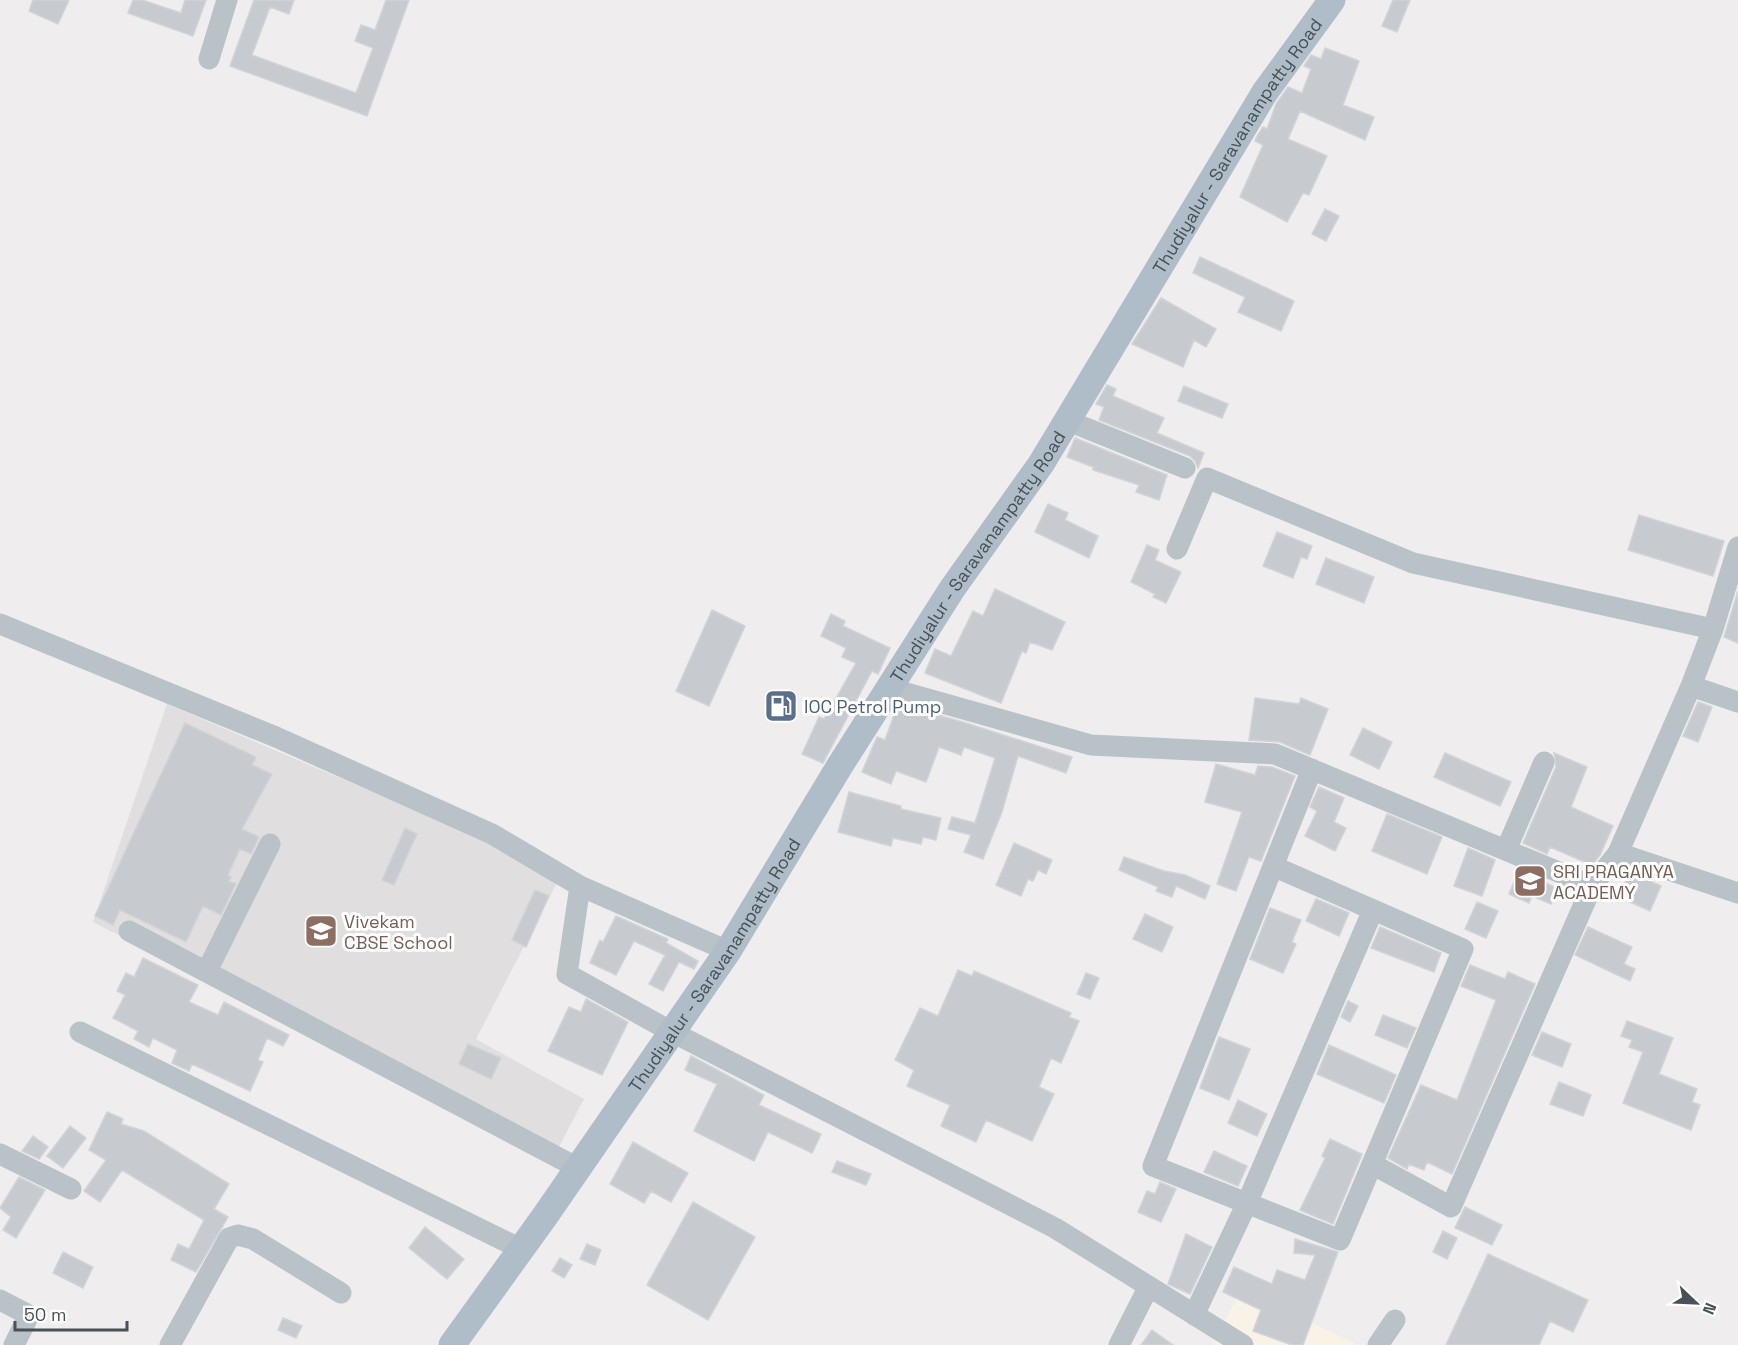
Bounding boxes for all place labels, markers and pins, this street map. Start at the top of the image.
fuel station icon: IOC Petrol Pump [763,688,799,724]
place label: IOC Petrol Pump [804,695,941,718]
place label: SRI PRAGANYA ACADEMY [1553,860,1674,904]
school or university icon: SRI PRAGANYA ACADEMY [1512,863,1548,899]
place label: Vivekam CBSE School [344,910,453,954]
school or university icon: Vivekam CBSE School [303,913,339,949]

